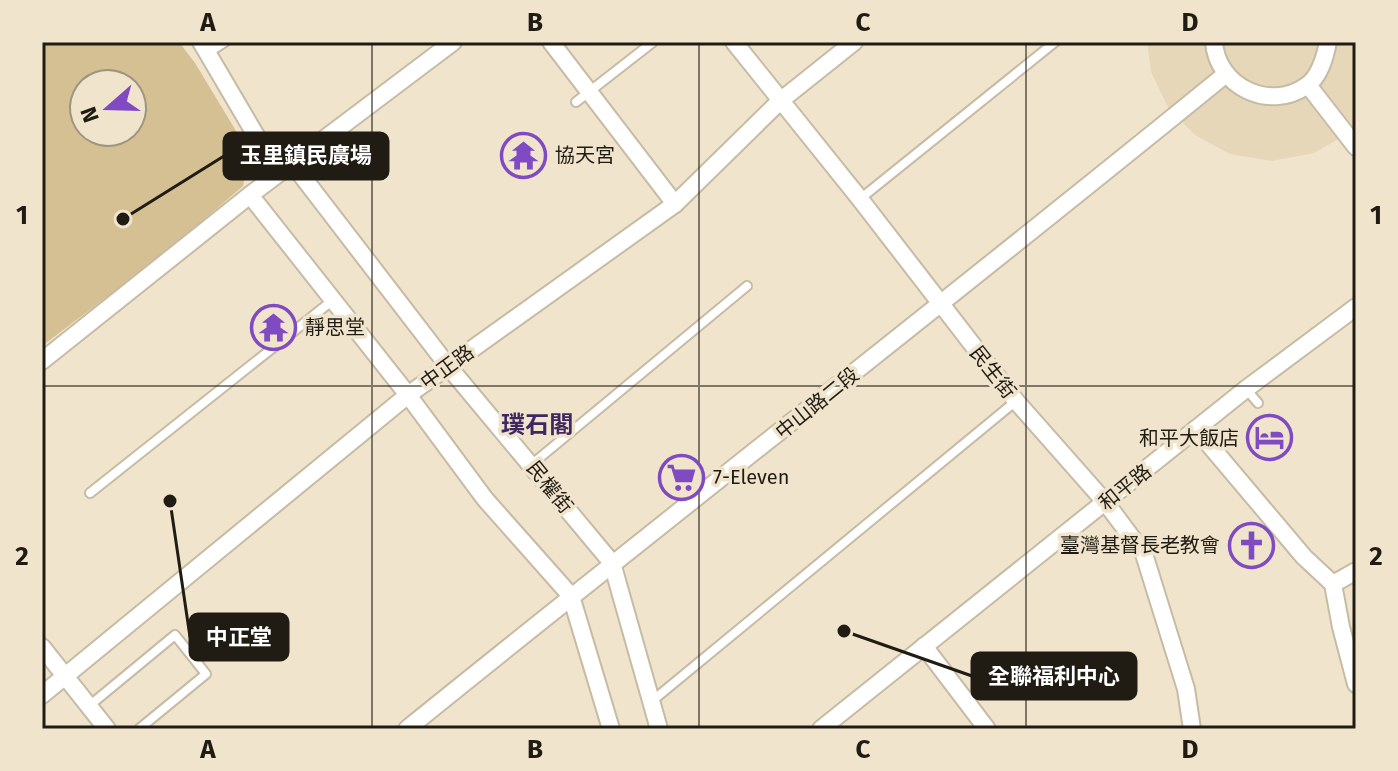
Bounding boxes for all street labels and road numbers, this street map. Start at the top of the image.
street label: 中正路 [416,340,478,394]
street label: 民生街 [965,341,1021,403]
street label: 中山路二段 [771,362,863,444]
street label: 民權街 [522,456,578,518]
street label: 和平路 [1094,459,1156,515]

